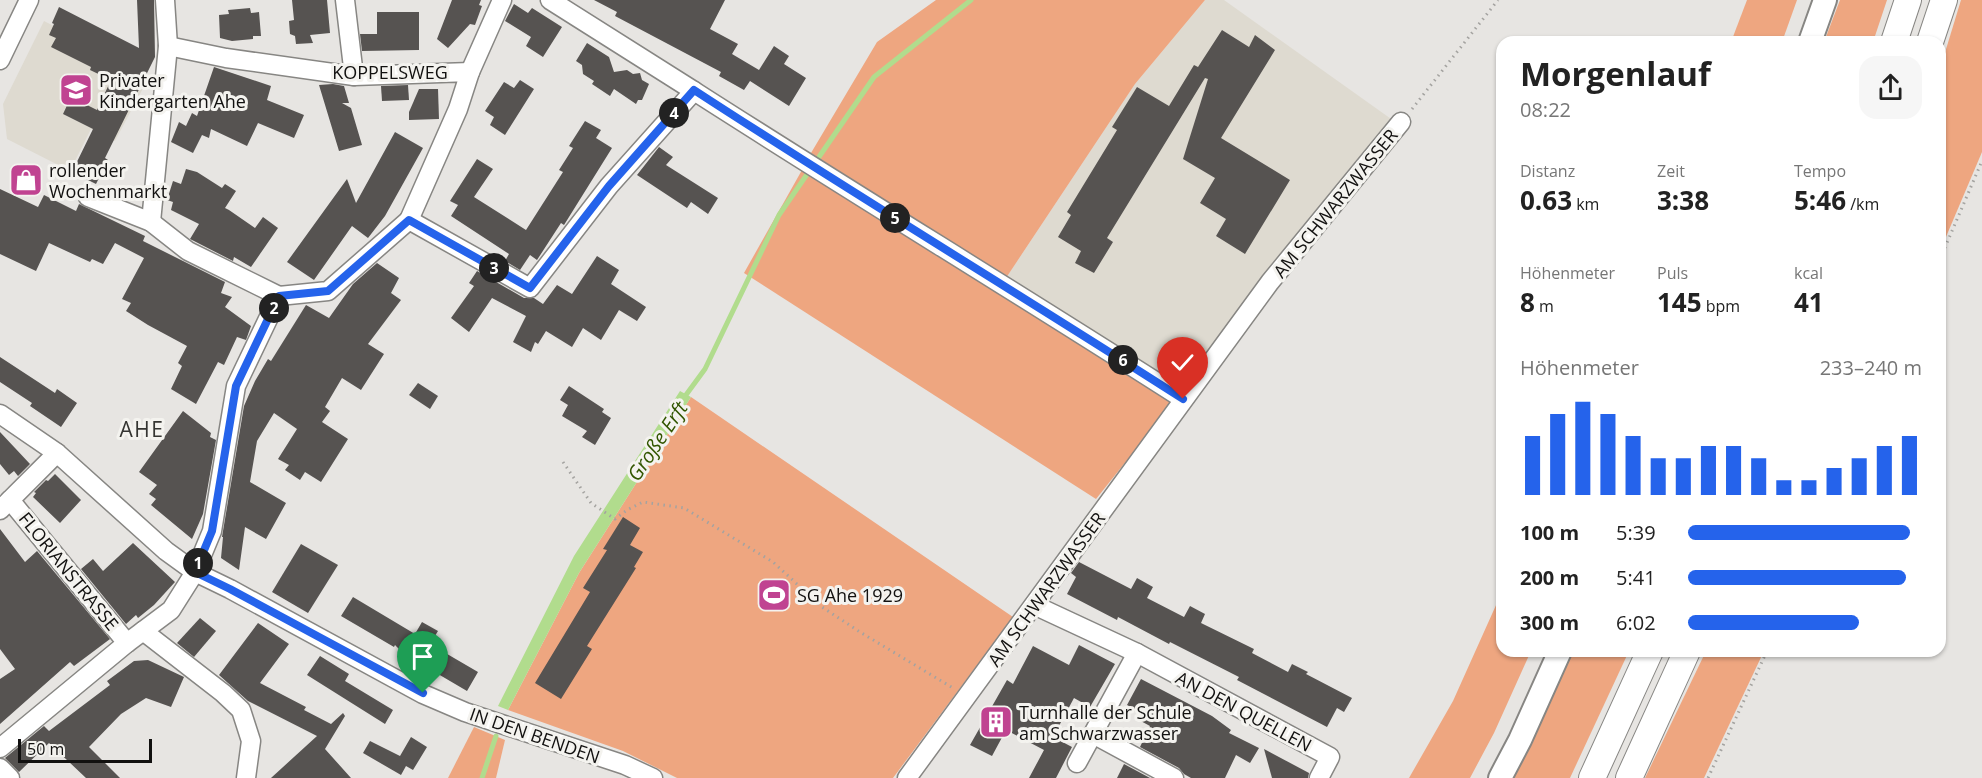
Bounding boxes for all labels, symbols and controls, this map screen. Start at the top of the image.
text: Morgenlauf [1520,51,1711,96]
button: share [1859,56,1922,119]
street label: KOPPELSWEG [332,60,448,84]
place label: Privater Kindergarten Ahe [99,68,246,113]
school or university icon: Privater Kindergarten Ahe [58,72,94,108]
text: 08:22 [1520,96,1571,123]
pin: 4 [659,98,689,128]
text: 4 [669,102,679,124]
street label: AM SCHWARZWASSER [1267,124,1403,282]
place label: rollender Wochenmarkt [49,158,167,203]
text: Distanz [1520,160,1575,182]
text: Zeit [1657,160,1685,182]
text: Tempo [1794,160,1846,182]
shop icon: rollender Wochenmarkt [8,162,44,198]
text: 0.63 [1520,182,1572,218]
text: 3:38 [1657,182,1709,218]
text: 5:46 [1794,182,1846,218]
text: km [1572,193,1599,215]
text: /km [1846,193,1879,215]
pin: 5 [880,203,910,233]
text: 5 [890,207,900,229]
pin: 3 [479,253,509,283]
text: 3 [489,257,499,279]
text: Höhenmeter [1520,262,1615,284]
text: Puls [1657,262,1688,284]
text: kcal [1794,262,1823,284]
text: 8 [1520,284,1535,320]
text: 145 [1657,284,1702,320]
text: 41 [1794,284,1824,320]
pin: 2 [259,293,289,323]
text: m [1535,295,1554,317]
text: bpm [1702,295,1740,317]
text: 2 [269,297,279,319]
pin [1157,337,1208,399]
pin: 6 [1108,345,1138,375]
icon: check [1166,346,1199,379]
text: 6 [1118,349,1128,371]
text: Höhenmeter [1520,354,1639,381]
text: 233–240 m [1820,354,1922,381]
water label: Große Erft [620,395,694,486]
district label: AHE [120,415,164,443]
street label: FLORIANSTRASSE [14,507,124,635]
street label: AM SCHWARZWASSER [982,507,1110,671]
text: 100 m [1520,519,1579,546]
text: 5:39 [1616,519,1656,546]
pin: 1 [183,548,213,578]
text: 1 [193,552,203,574]
text: 200 m [1520,564,1579,591]
text: 5:41 [1616,564,1656,591]
sports icon: SG Ahe 1929 [756,577,792,613]
place label: SG Ahe 1929 [797,583,903,607]
text: 300 m [1520,609,1579,636]
text: 6:02 [1616,609,1656,636]
pin [397,631,448,693]
icon: arrive [406,640,439,673]
street label: AN DEN QUELLEN [1172,665,1316,757]
place label: Turnhalle der Schule am Schwarzwasser [1019,700,1192,745]
street label: IN DEN BENDEN [467,701,603,769]
building icon: Turnhalle der Schule am Schwarzwasser [978,704,1014,740]
scale bar [18,736,152,764]
text: 50 m [27,738,64,760]

